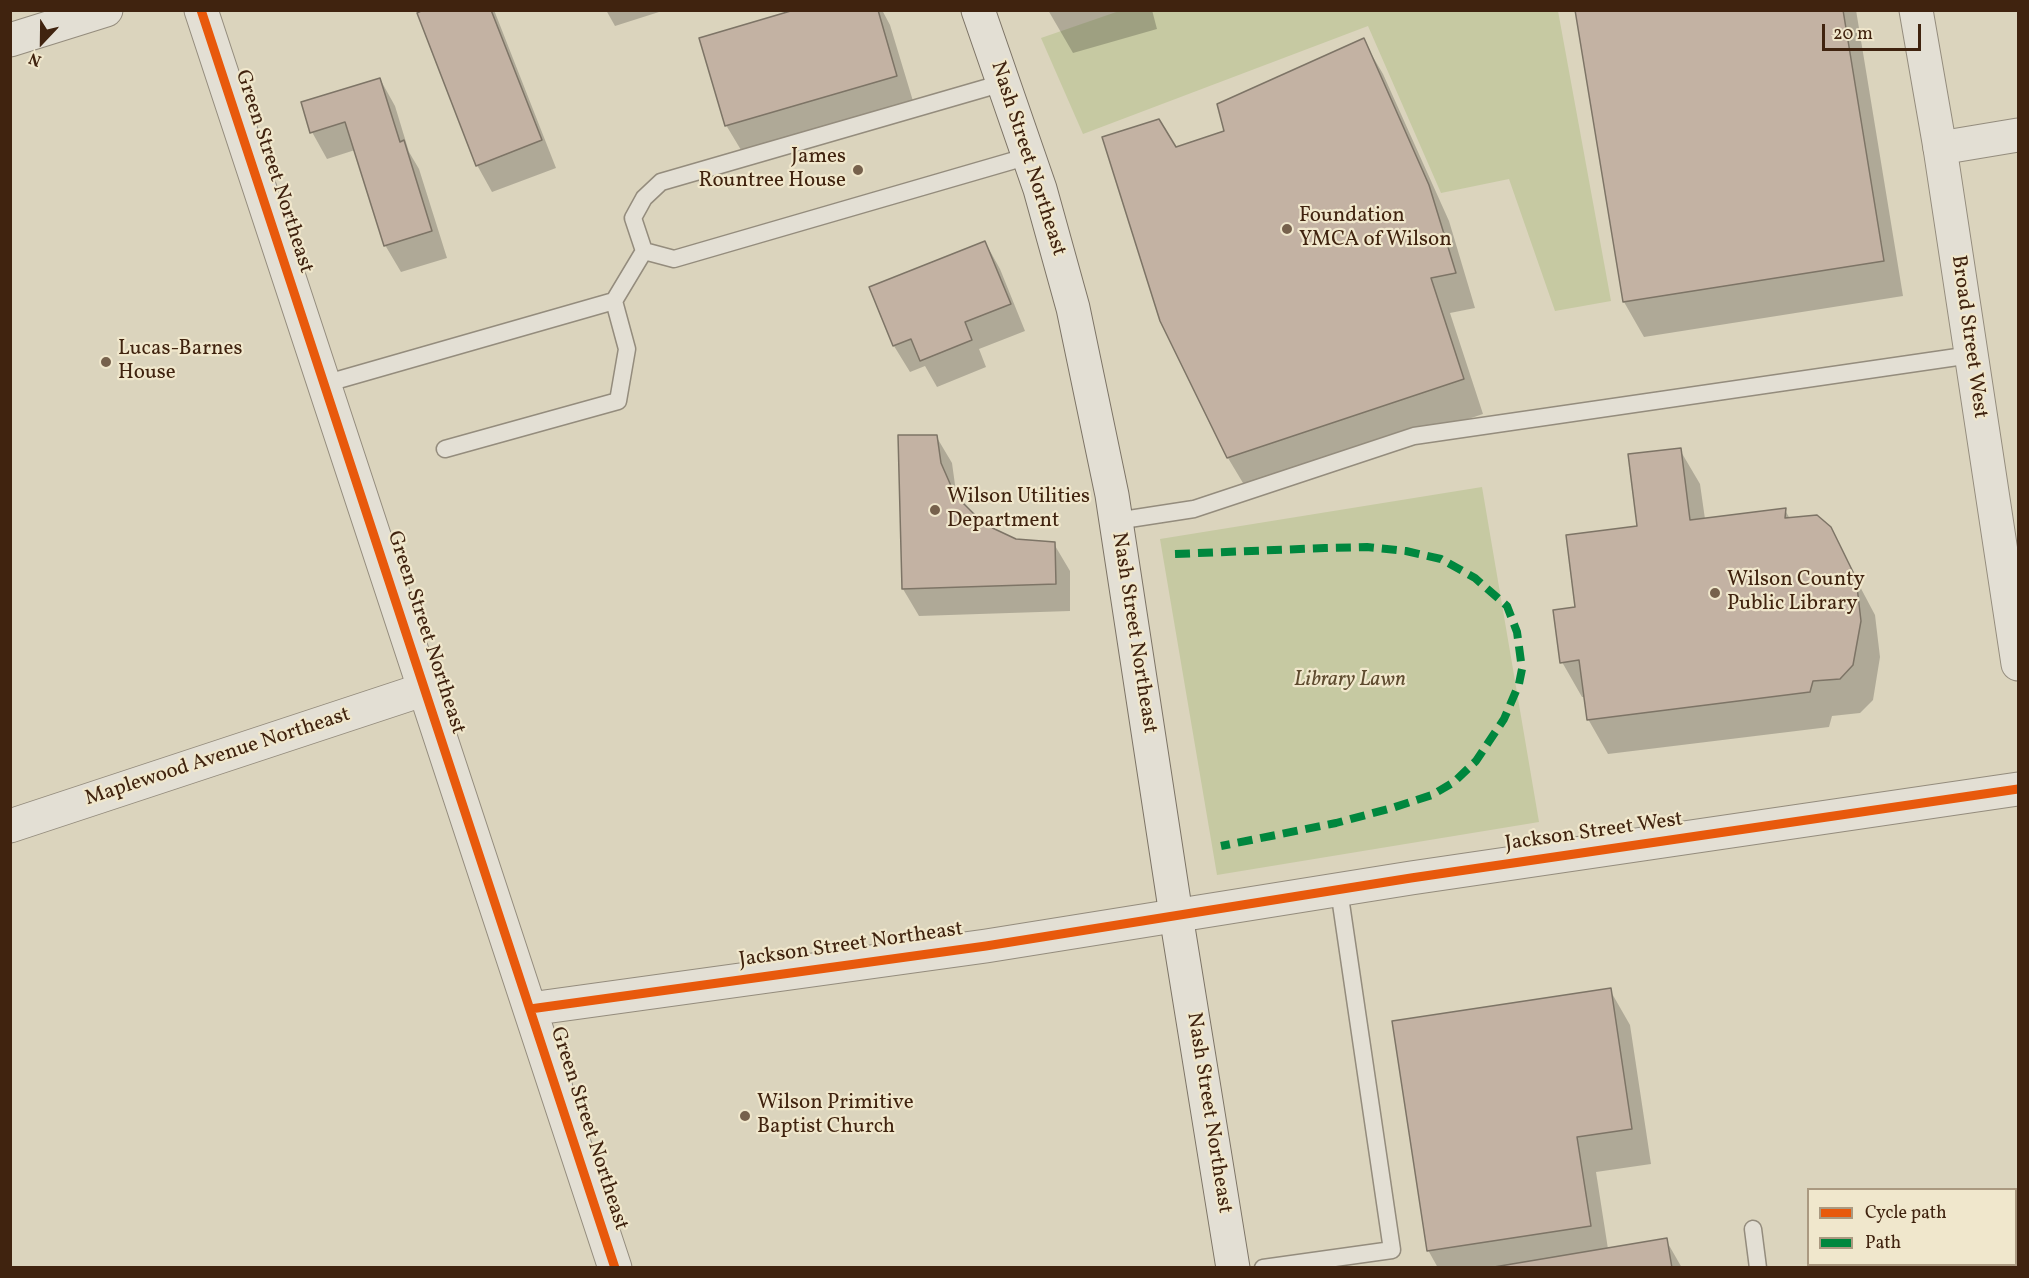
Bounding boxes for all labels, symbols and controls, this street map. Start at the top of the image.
north arrow [12,12,72,72]
scale bar [1825,12,1924,50]
text: 20 m [1833,22,1873,47]
text: N [26,46,45,71]
street label: Nash Street Northeast [984,58,1070,260]
street label: Green Street Northeast [228,67,318,277]
place label: James Rountree House [698,145,846,195]
marker: James Rountree House [851,163,865,177]
place label: Foundation YMCA of Wilson [1299,204,1452,254]
marker: Foundation YMCA of Wilson [1280,222,1294,236]
street label: Broad Street West [1944,254,1992,420]
place label: Lucas-Barnes House [118,337,242,387]
marker: Lucas-Barnes House [99,355,113,369]
place label: Wilson Utilities Department [947,485,1090,535]
marker: Wilson Utilities Department [928,503,942,517]
street label: Green Street Northeast [380,528,470,738]
street label: Nash Street Northeast [1105,531,1161,735]
place label: Wilson County Public Library [1727,568,1865,618]
marker: Wilson County Public Library [1708,586,1722,600]
park label: Library Lawn [1294,668,1406,694]
street label: Maplewood Avenue Northeast [82,703,354,813]
street label: Jackson Street West [1503,808,1685,858]
street label: Jackson Street Northeast [737,918,965,974]
street label: Nash Street Northeast [1180,1011,1236,1215]
street label: Green Street Northeast [543,1024,633,1234]
place label: Wilson Primitive Baptist Church [757,1091,914,1141]
marker: Wilson Primitive Baptist Church [738,1109,752,1123]
legend [1807,1188,2017,1266]
text: Cycle path [1865,1201,1947,1226]
text: Path [1865,1231,1901,1256]

